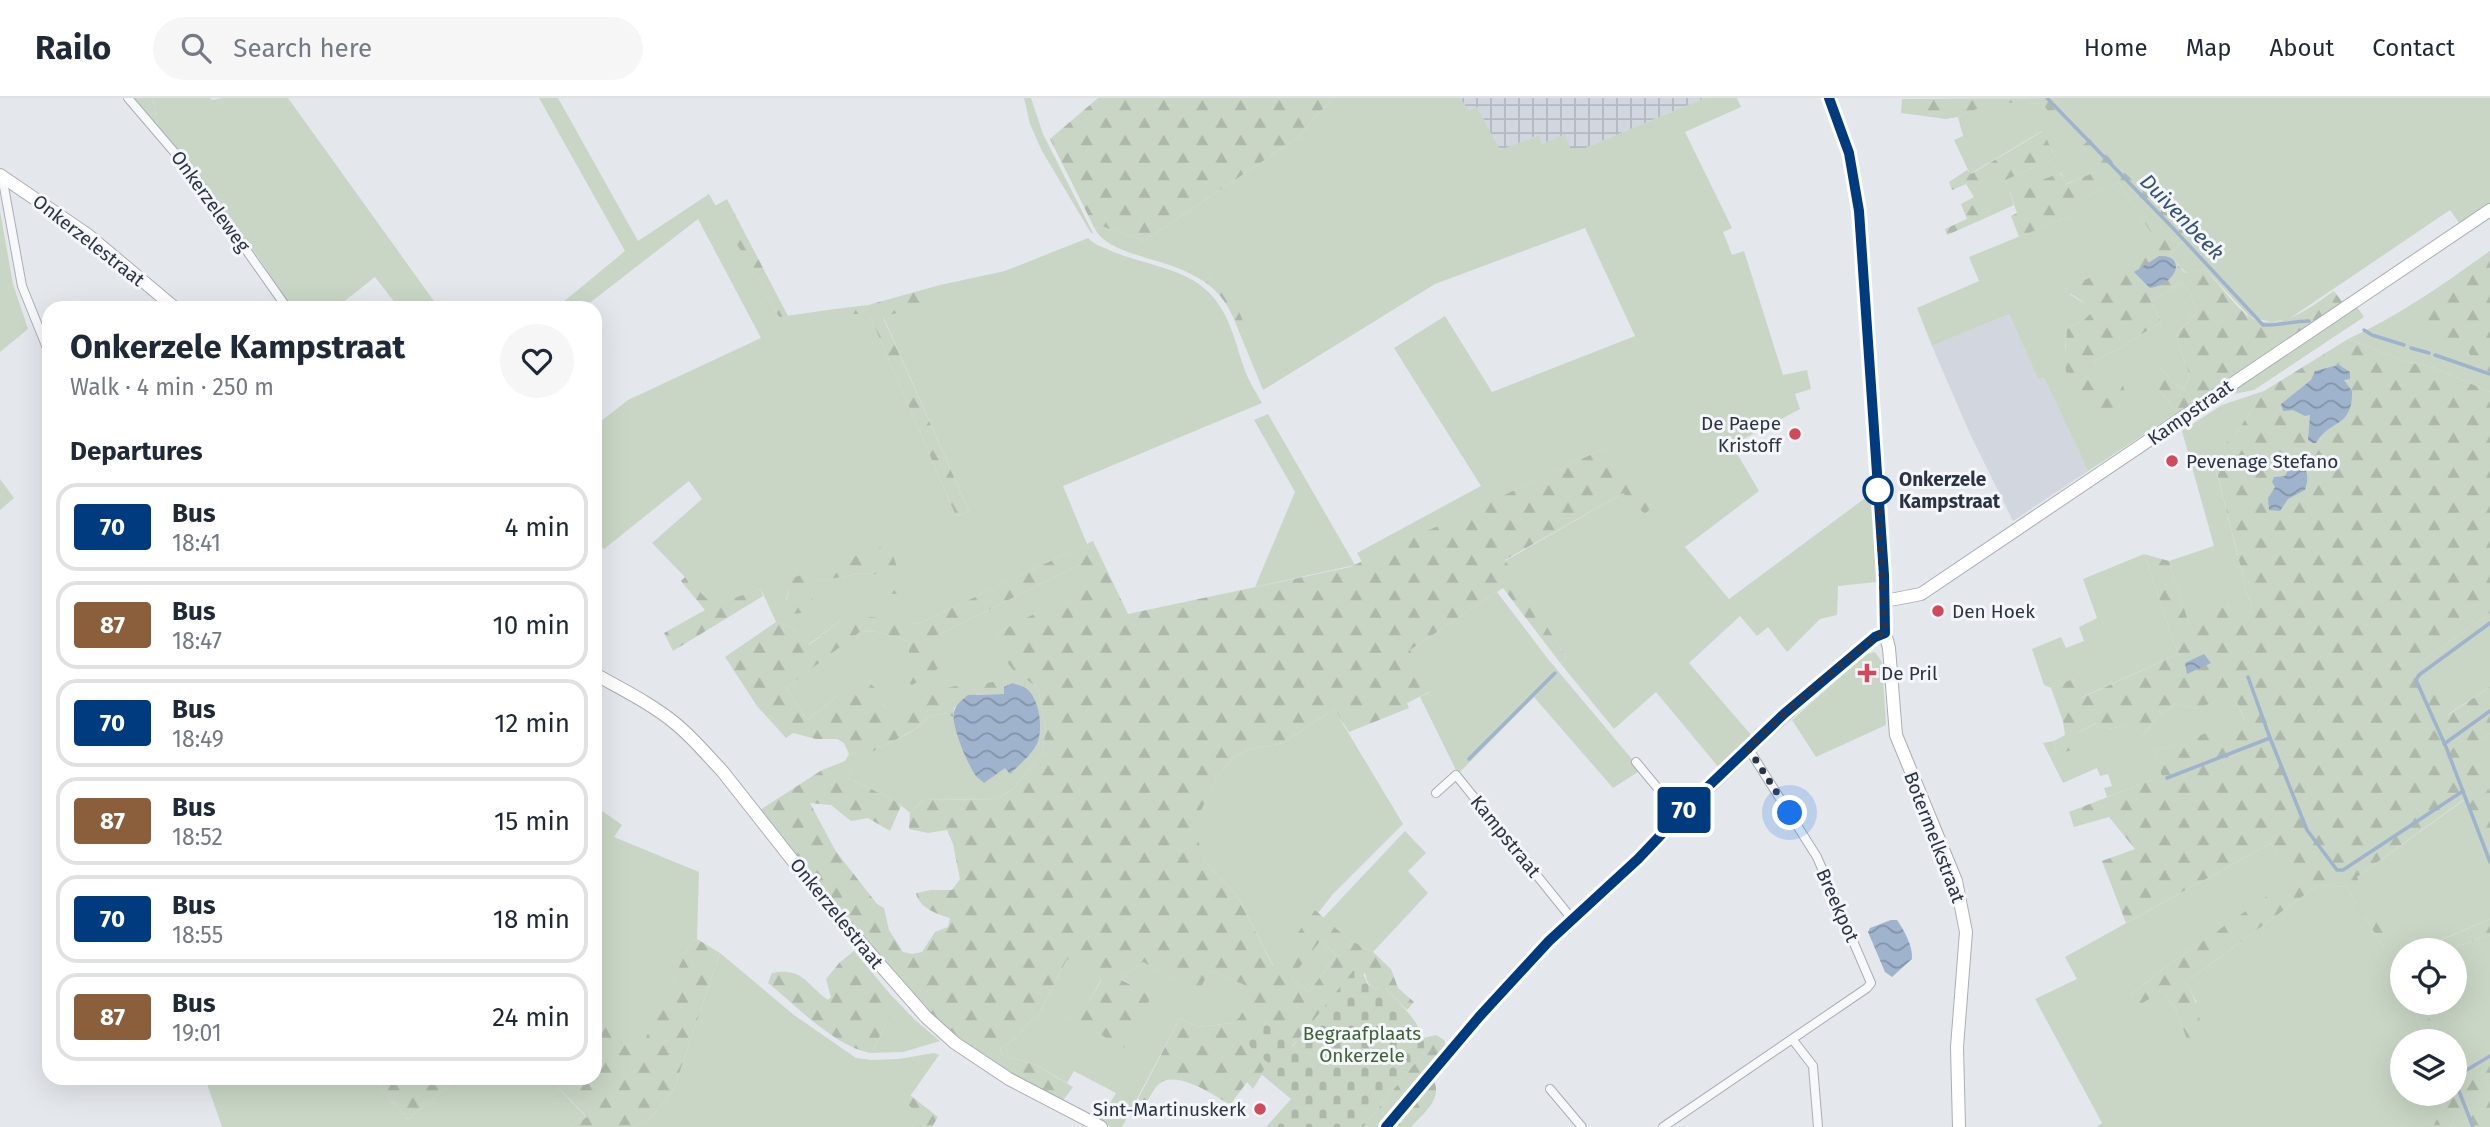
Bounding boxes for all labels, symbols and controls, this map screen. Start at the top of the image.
search box [153,17,643,80]
text: Railo [35,28,111,68]
icon: search [177,29,215,67]
text: Search here [233,33,372,64]
text: Home [2084,34,2148,62]
text: Map [2186,34,2232,62]
text: About [2270,34,2334,62]
text: Contact [2372,34,2455,62]
street label: Onkerzeleweg [166,146,255,257]
water label: Duivenbeek [2135,168,2229,266]
street label: Onkerzelestraat [28,190,149,291]
button: heart [500,324,574,398]
text: Onkerzele Kampstraat [70,327,405,367]
text: Walk · 4 min · 250 m [70,373,274,401]
street label: Kampstraat [2143,375,2237,450]
place label: De Paepe Kristoff [1701,412,1783,457]
marker: De Paepe Kristoff [1787,426,1803,442]
text: Departures [70,436,203,467]
place label: Pevenage Stefano [2186,450,2338,473]
marker: Pevenage Stefano [2164,453,2180,469]
place label: Onkerzele Kampstraat [1899,468,2001,513]
marker: Onkerzele Kampstraat [1863,475,1893,505]
text: Bus [172,498,215,529]
text: 4 min [504,512,570,543]
text: 70 [100,513,125,541]
text: 18:41 [172,529,221,557]
text: Bus [172,596,215,627]
place label: Den Hoek [1952,600,2035,623]
marker: Den Hoek [1930,603,1946,619]
text: 10 min [492,610,570,641]
text: 87 [100,611,125,639]
text: 18:47 [172,627,222,655]
place label: De Pril [1881,662,1938,685]
marker: De Pril [1859,665,1875,681]
text: Bus [172,694,215,725]
text: 12 min [494,708,570,739]
text: 70 [100,709,125,737]
text: 18:49 [172,725,224,753]
street label: Botermelkstraat [1899,768,1970,906]
line badge: 70 [1652,787,1716,833]
street label: Kampstraat [1466,791,1546,882]
text: Bus [172,792,215,823]
your location [1772,795,1807,830]
text: 70 [1671,796,1697,824]
text: 15 min [494,806,570,837]
text: 87 [100,807,125,835]
text: 18:52 [172,823,223,851]
street label: Onkerzelestraat [785,853,888,973]
street label: Breekpot [1811,865,1864,946]
text: Bus [172,890,215,921]
text: 18 min [493,904,570,935]
text: 70 [100,905,125,933]
text: 18:55 [172,921,223,949]
map controls [2390,938,2467,1106]
button: locate [2390,938,2467,1015]
text: Bus [172,988,215,1019]
text: 24 min [492,1002,570,1033]
text: 87 [100,1003,125,1031]
text: 19:01 [172,1019,222,1047]
park label: Begraafplaats Onkerzele [1303,1022,1421,1067]
button: layers [2390,1029,2467,1106]
place label: Sint-Martinuskerk [1093,1098,1246,1121]
marker: Sint-Martinuskerk [1252,1101,1268,1117]

